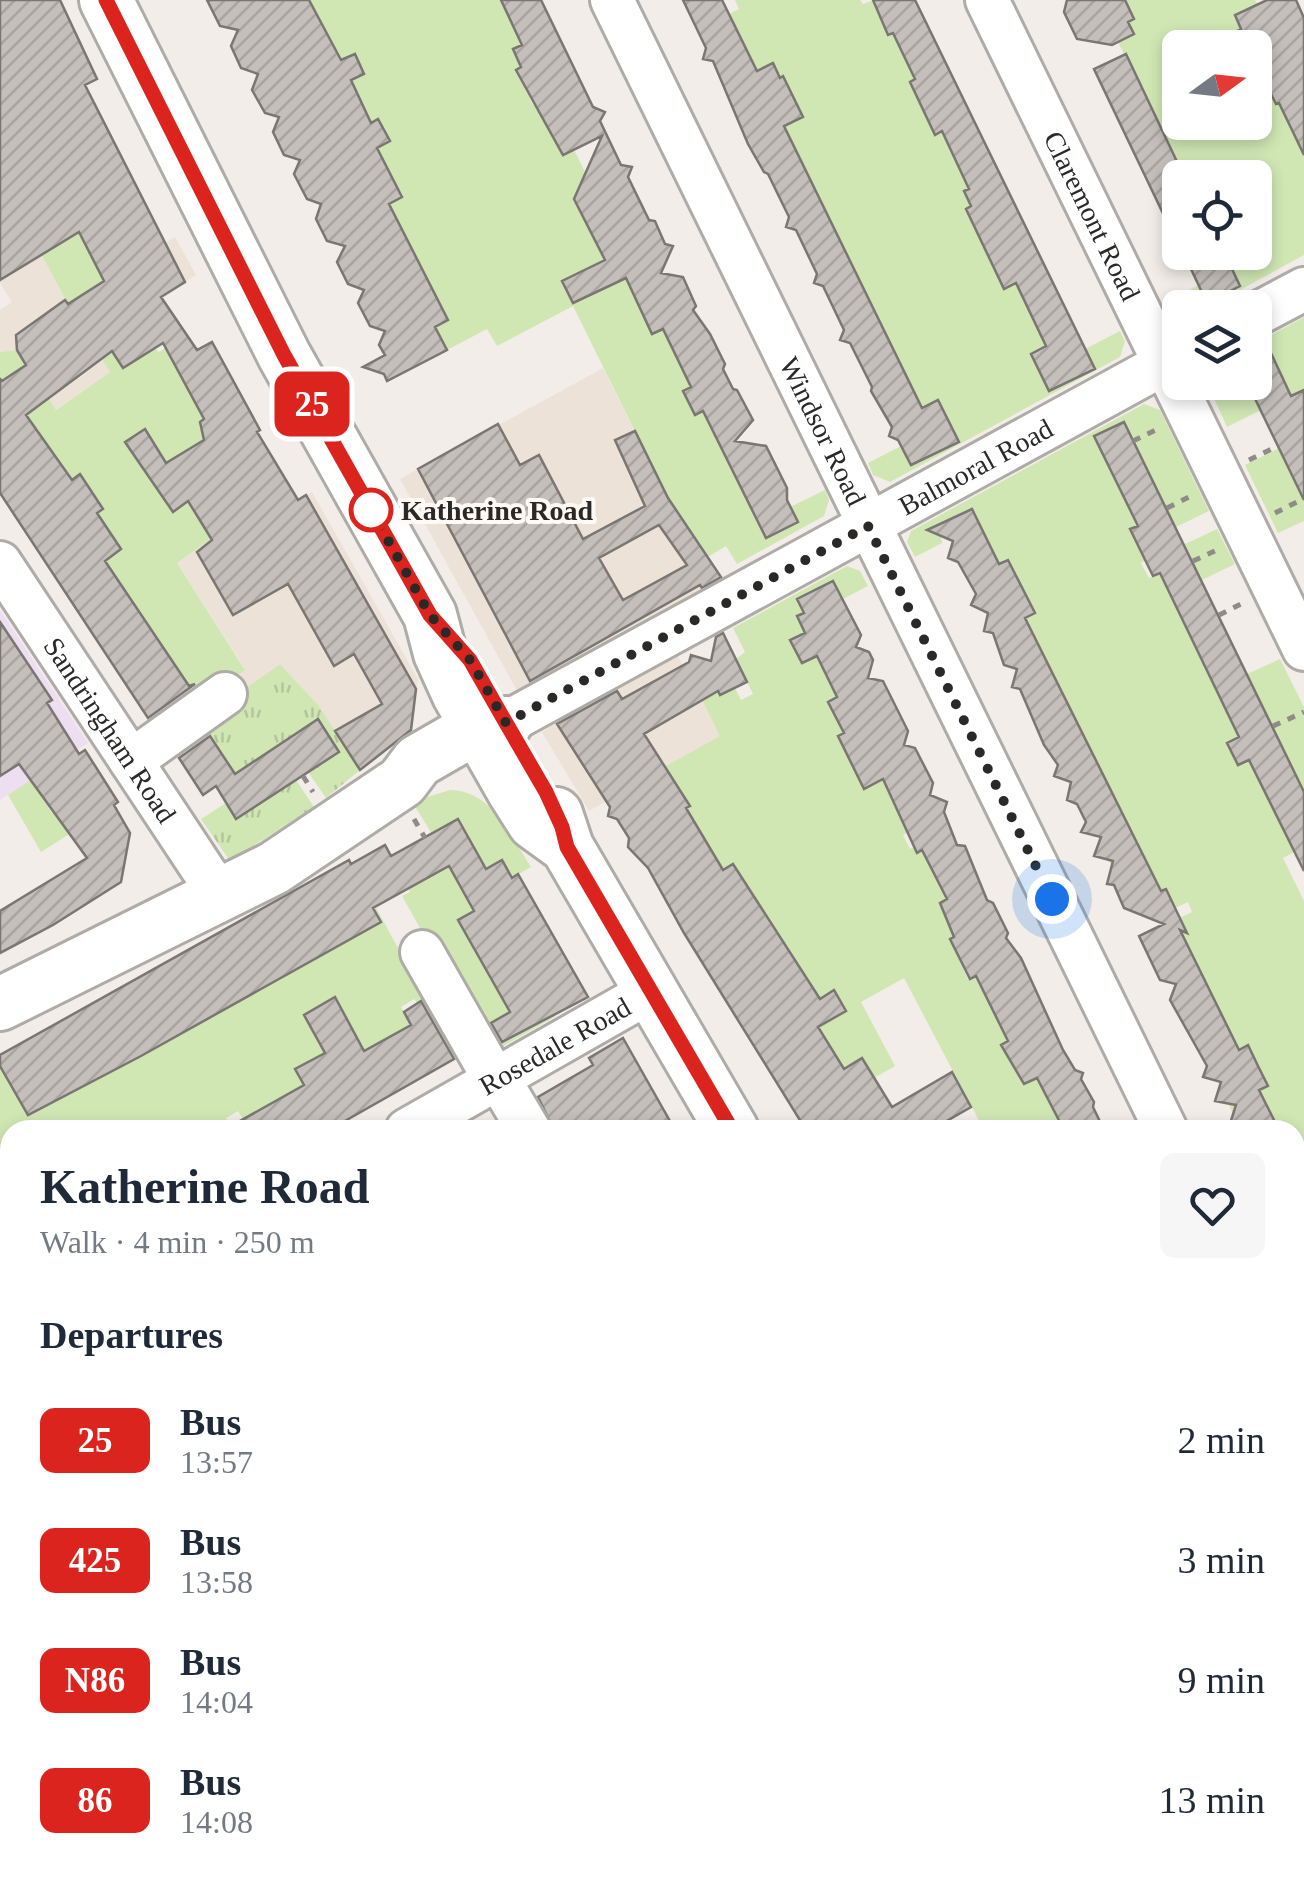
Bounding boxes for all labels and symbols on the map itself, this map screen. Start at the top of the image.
north arrow [1162,30,1272,140]
street label: Claremont Road [1038,126,1147,305]
street label: Windsor Road [774,352,873,510]
line badge: 25 [267,372,357,436]
street label: Balmoral Road [893,412,1058,521]
marker: Katherine Road [350,489,392,531]
place label: Katherine Road [401,495,594,526]
street label: Sandringham Road [38,631,183,828]
your location [1027,874,1077,924]
street label: Rosedale Road [474,991,636,1101]

